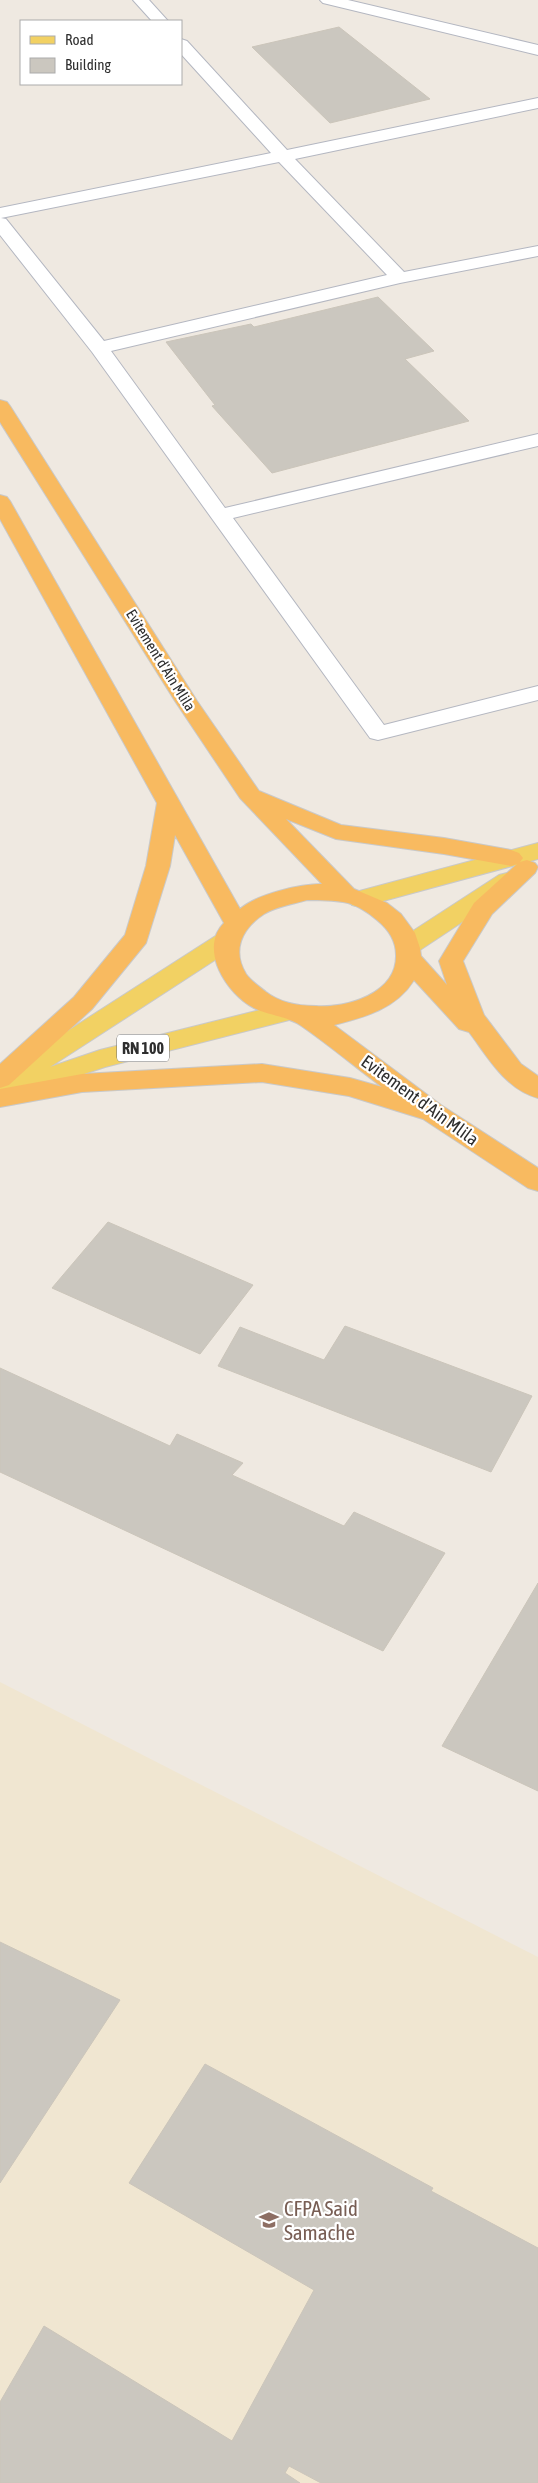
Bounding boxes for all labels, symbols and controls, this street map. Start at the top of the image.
legend [20,20,182,85]
text: Road [65,31,94,48]
text: Building [65,56,111,73]
street label: Evitement d'Ain Mlila [123,606,199,714]
road number: RN 100 [117,1034,169,1062]
street label: Evitement d'Ain Mlila [357,1050,483,1150]
place label: CFPA Said Samache [284,2196,358,2244]
school or university icon: CFPA Said Samache [258,2209,280,2231]

